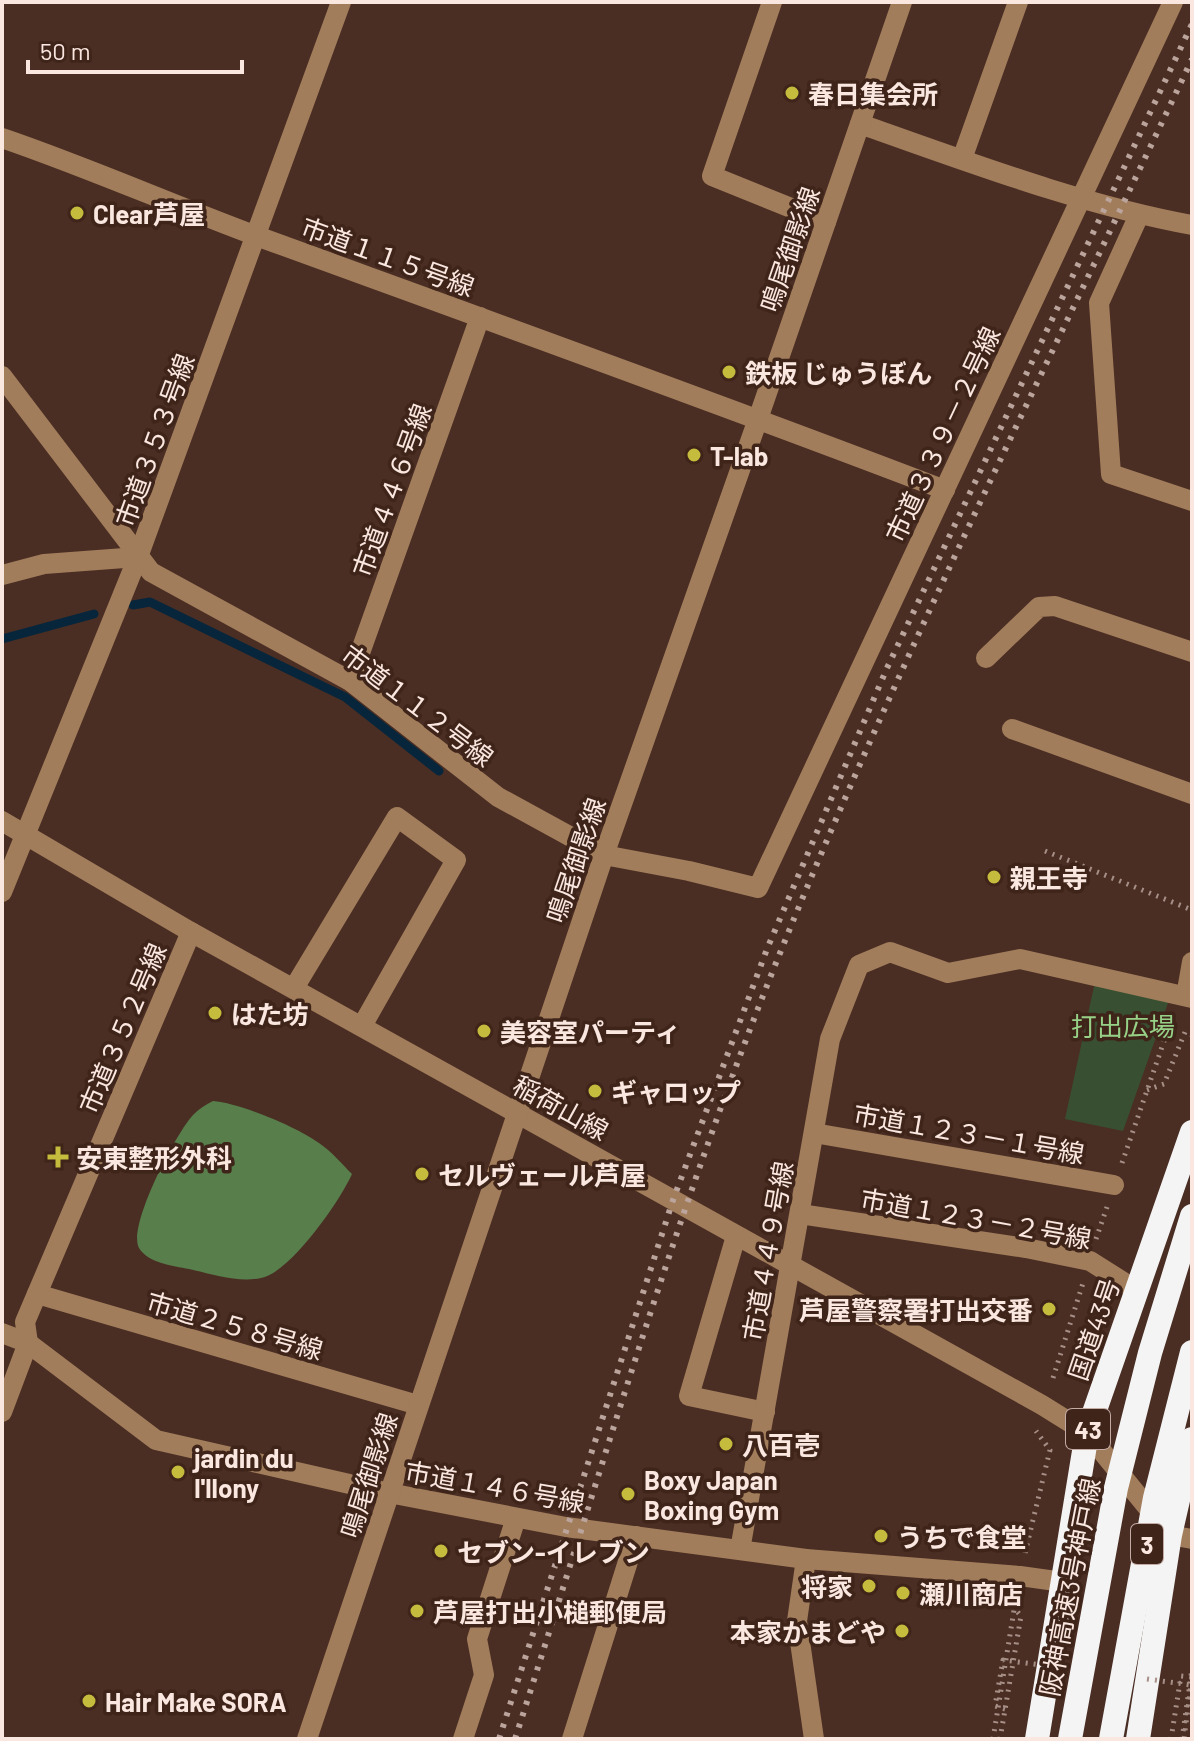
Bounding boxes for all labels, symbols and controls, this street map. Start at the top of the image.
scale bar [28,24,242,74]
text: 50 m [40,36,91,65]
place label: 春日集会所 [808,78,938,109]
marker: 春日集会所 [783,84,801,102]
street label: 鳴尾御影線 [753,182,825,316]
place label: Clear芦屋 [93,198,205,229]
marker: Clear芦屋 [68,204,86,222]
street label: 市道１１５号線 [297,210,479,302]
street label: 市道３３９－２号線 [879,321,1005,547]
street label: 市道３５３号線 [108,349,200,531]
place label: 鉄板 じゅうぼん [745,357,932,388]
marker: 鉄板 じゅうぼん [720,363,738,381]
street label: 市道４４６号線 [345,399,437,581]
place label: T-lab [710,440,768,471]
marker: T-lab [685,446,703,464]
street label: 市道１１２号線 [336,638,500,772]
street label: 鳴尾御影線 [539,793,611,927]
place label: 親王寺 [1010,862,1088,893]
marker: 親王寺 [985,868,1003,886]
street label: 市道３５２号線 [72,938,172,1118]
place label: はた坊 [231,998,308,1029]
marker: はた坊 [206,1004,224,1022]
park label: 打出広場 [1071,1010,1175,1041]
place label: 美容室パーティ [500,1016,680,1047]
marker: 美容室パーティ [475,1022,493,1040]
street label: 稲荷山線 [508,1068,614,1146]
place label: ギャロップ [611,1076,741,1107]
marker: ギャロップ [586,1082,604,1100]
street label: 市道１２３－１号線 [851,1097,1087,1169]
place label: 安東整形外科 [76,1142,232,1173]
marker: 安東整形外科 [47,1146,69,1168]
place label: セルヴェール芦屋 [438,1159,646,1190]
street label: 市道４４９号線 [736,1159,798,1343]
marker: セルヴェール芦屋 [413,1165,431,1183]
street label: 市道１２３－２号線 [858,1182,1094,1254]
street label: 国道43号 [1061,1274,1125,1384]
street label: 市道２５８号線 [143,1285,327,1365]
place label: 芦屋警察署打出交番 [799,1294,1033,1325]
marker: 芦屋警察署打出交番 [1040,1300,1058,1318]
street label: 鳴尾御影線 [333,1408,403,1542]
road number: 43 [1066,1409,1110,1449]
place label: 八百壱 [742,1429,820,1460]
marker: 八百壱 [717,1435,735,1453]
place label: jardin du I'llony [192,1442,294,1503]
street label: 市道１４６号線 [403,1455,587,1517]
marker: jardin du I'llony [169,1463,187,1481]
place label: Boxy Japan Boxing Gym [644,1464,779,1525]
street label: 阪神高速3号神戸線 [1033,1475,1105,1699]
marker: Boxy Japan Boxing Gym [619,1485,637,1503]
place label: うちで食堂 [897,1521,1027,1552]
road number: 3 [1131,1524,1163,1564]
marker: うちで食堂 [872,1527,890,1545]
place label: セブン-イレブン [457,1536,650,1567]
marker: セブン-イレブン [432,1542,450,1560]
place label: 将家 [801,1571,853,1602]
marker: 将家 [860,1577,878,1595]
place label: 瀬川商店 [919,1578,1023,1609]
marker: 瀬川商店 [894,1584,912,1602]
place label: 芦屋打出小槌郵便局 [433,1596,667,1627]
marker: 芦屋打出小槌郵便局 [408,1602,426,1620]
place label: 本家かまどや [730,1616,886,1647]
marker: 本家かまどや [893,1622,911,1640]
place label: Hair Make SORA [105,1686,287,1717]
marker: Hair Make SORA [80,1692,98,1710]

